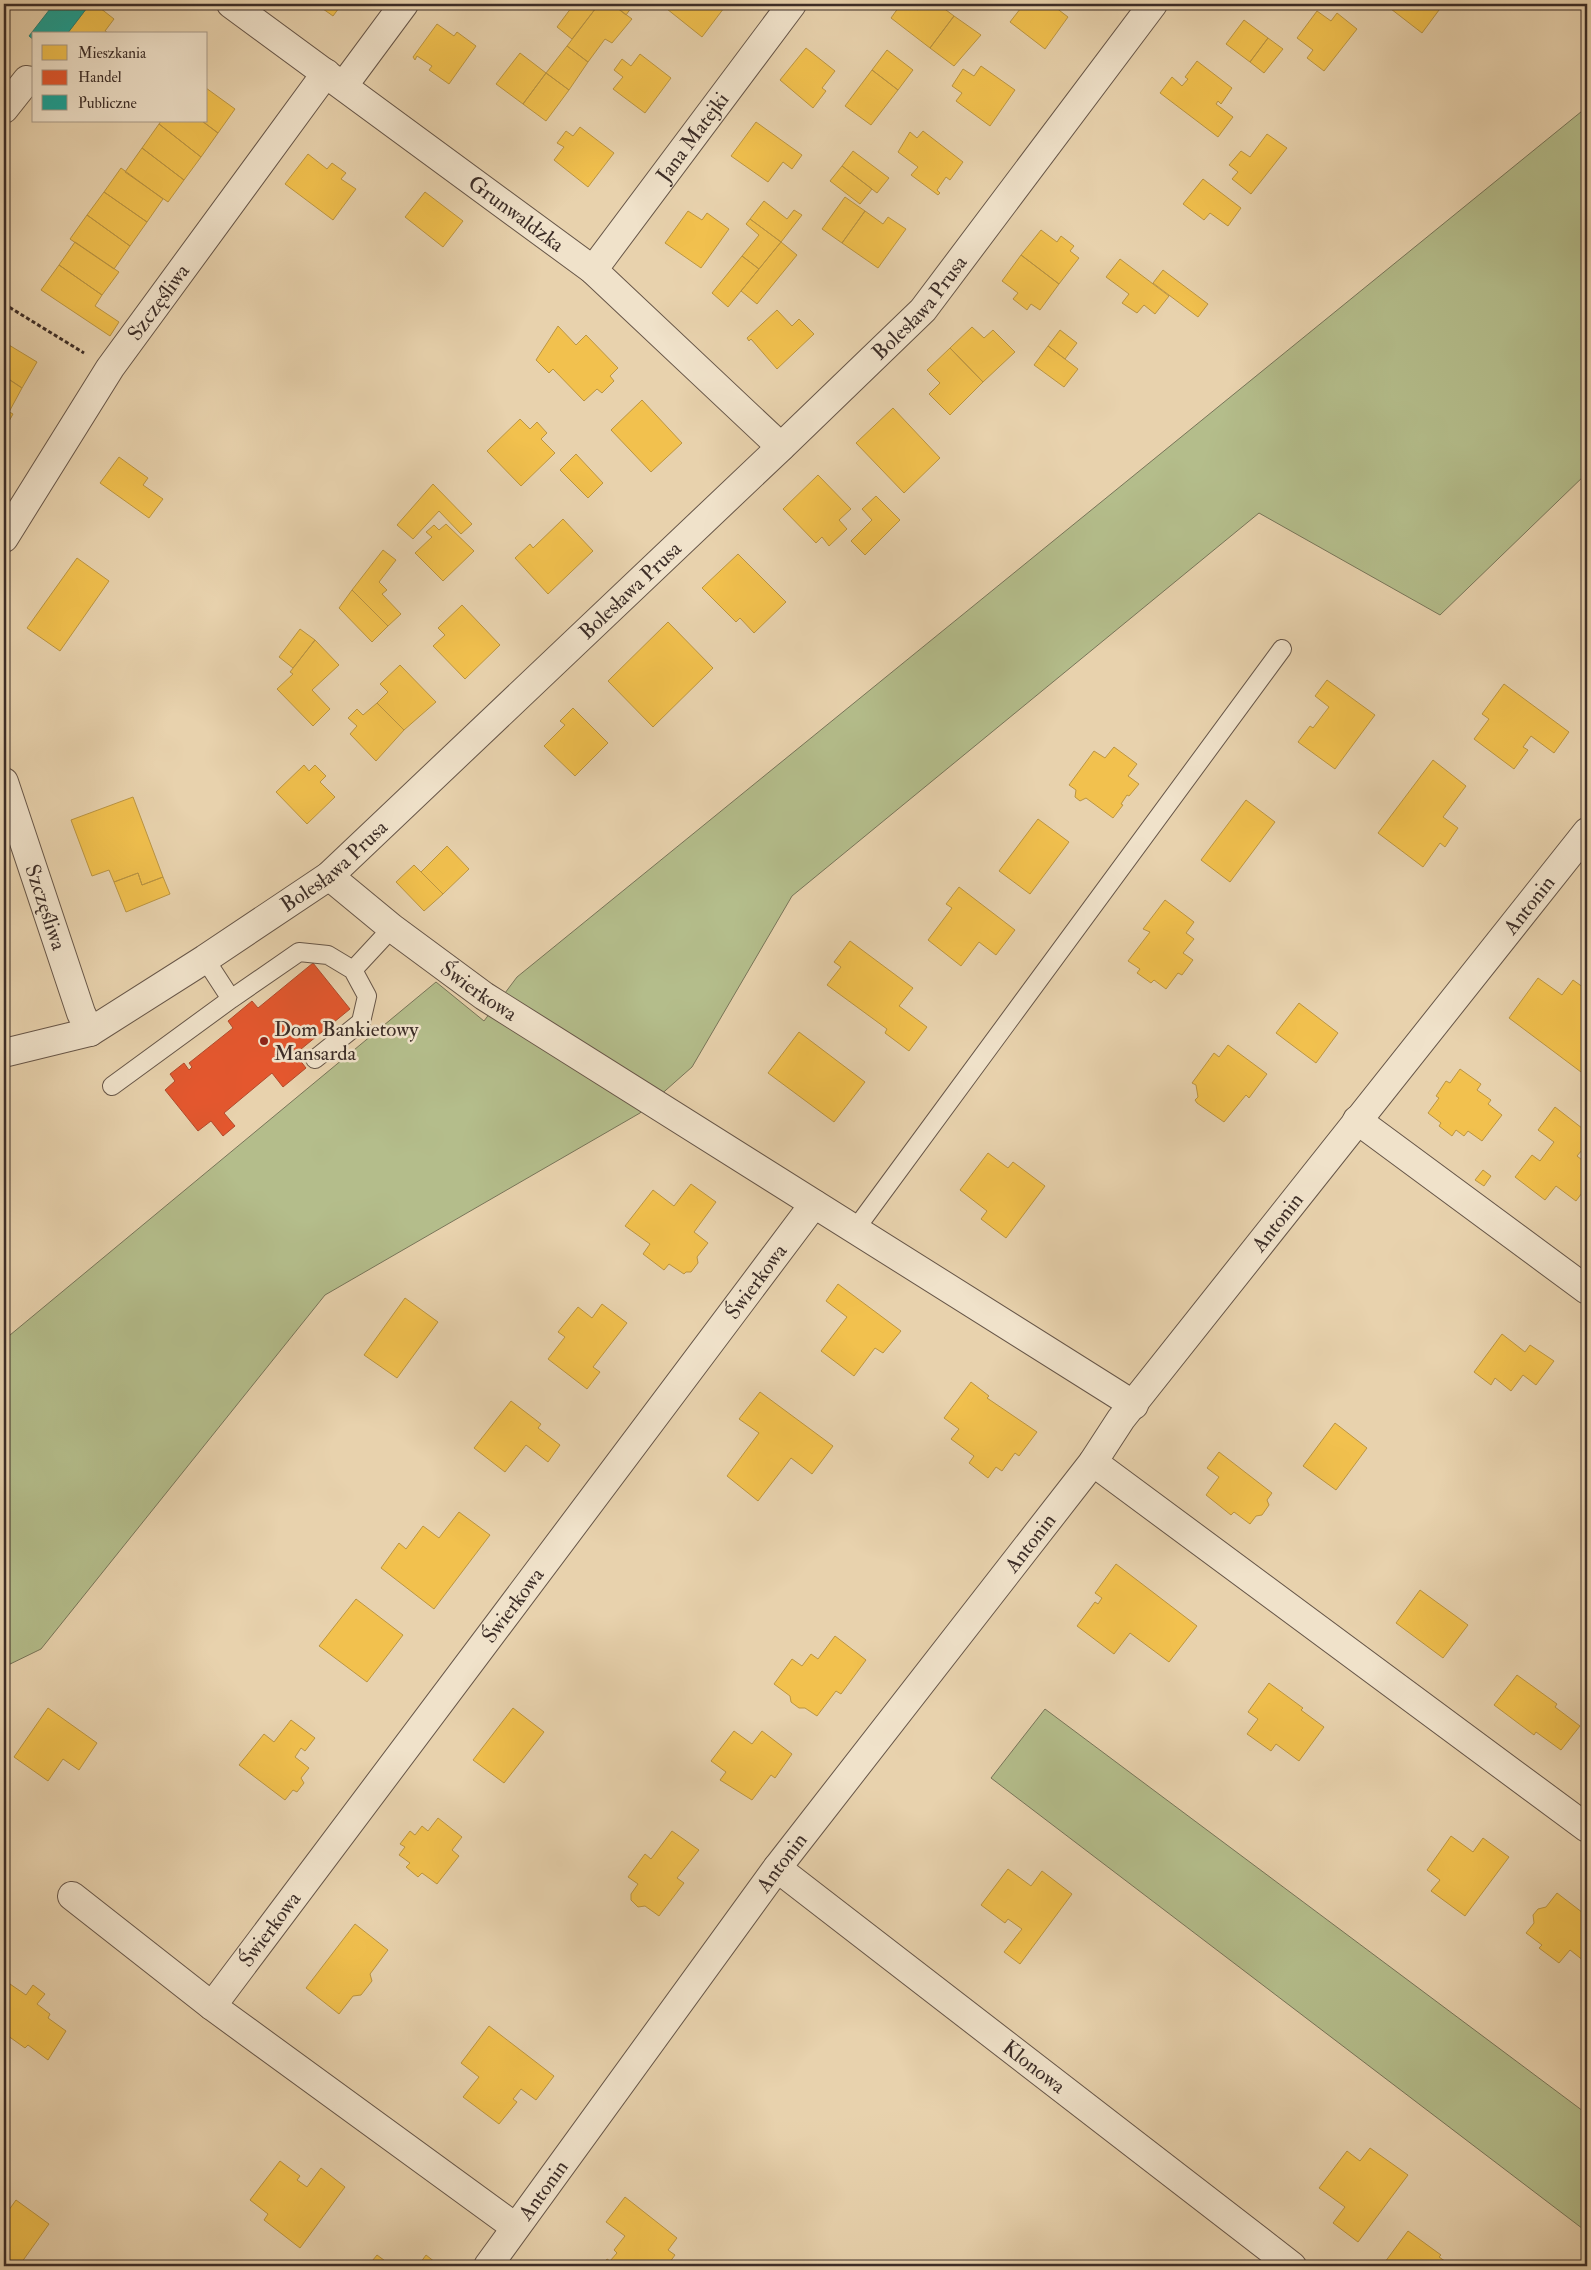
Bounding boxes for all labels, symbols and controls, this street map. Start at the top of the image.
legend [32,32,208,122]
text: Mieszkania [78,44,147,63]
text: Handel [78,68,122,87]
street label: Jana Matejki [650,87,735,188]
text: Publiczne [78,94,137,113]
street label: Grunwaldzka [463,170,570,259]
street label: Bolesława Prusa [866,250,974,366]
street label: Szczęśliwa [122,258,196,346]
street label: Bolesława Prusa [573,535,688,646]
street label: Bolesława Prusa [276,814,394,919]
street label: Szczęśliwa [18,861,72,954]
street label: Antonin [1497,870,1561,941]
street label: Świerkowa [435,955,522,1028]
place label: Dom Bankietowy Mansarda [274,1016,419,1067]
marker: Dom Bankietowy Mansarda [258,1035,270,1047]
street label: Antonin [1245,1187,1310,1258]
street label: Świerkowa [719,1238,794,1325]
street label: Antonin [998,1508,1062,1579]
street label: Świerkowa [476,1562,550,1649]
street label: Antonin [750,1827,813,1899]
street label: Świerkowa [233,1886,307,1973]
street label: Klonowa [997,2034,1071,2100]
street label: Antonin [512,2155,575,2227]

